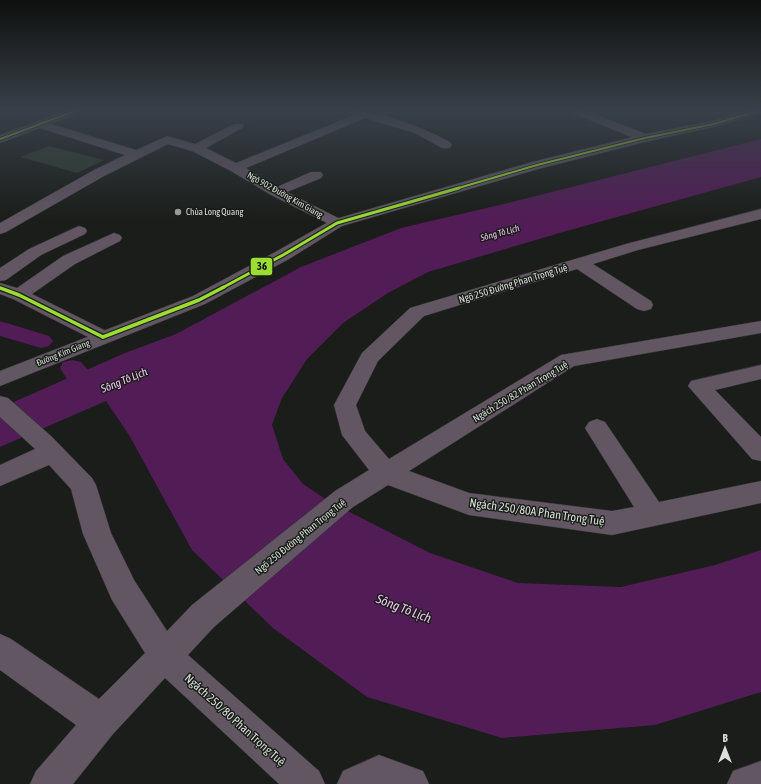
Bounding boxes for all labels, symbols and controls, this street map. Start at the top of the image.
street label: Ngõ 902 Đường Kim Giang [245,170,325,220]
marker: Chùa Long Quang [173,207,183,217]
place label: Chùa Long Quang [186,207,244,217]
water label: Sông Tô Lịch [478,223,521,243]
line badge: 36 [250,257,273,276]
text: 36 [257,260,267,272]
street label: Ngõ 250 Đường Phan Trọng Tuệ [457,262,569,305]
street label: Đường Kim Giang [35,338,91,368]
street label: Ngách 250/82 Phan Trọng Tuệ [471,358,570,424]
water label: Sông Tô Lịch [98,365,150,396]
street label: Ngõ 250 Đường Phan Trọng Tuệ [253,496,348,576]
street label: Ngách 250/80A Phan Trọng Tuệ [469,496,605,528]
water label: Sông Tô Lịch [373,591,434,626]
street label: Ngách 250/80 Phan Trọng Tuệ [182,671,288,769]
north arrow [705,728,745,768]
text: B [722,732,728,744]

